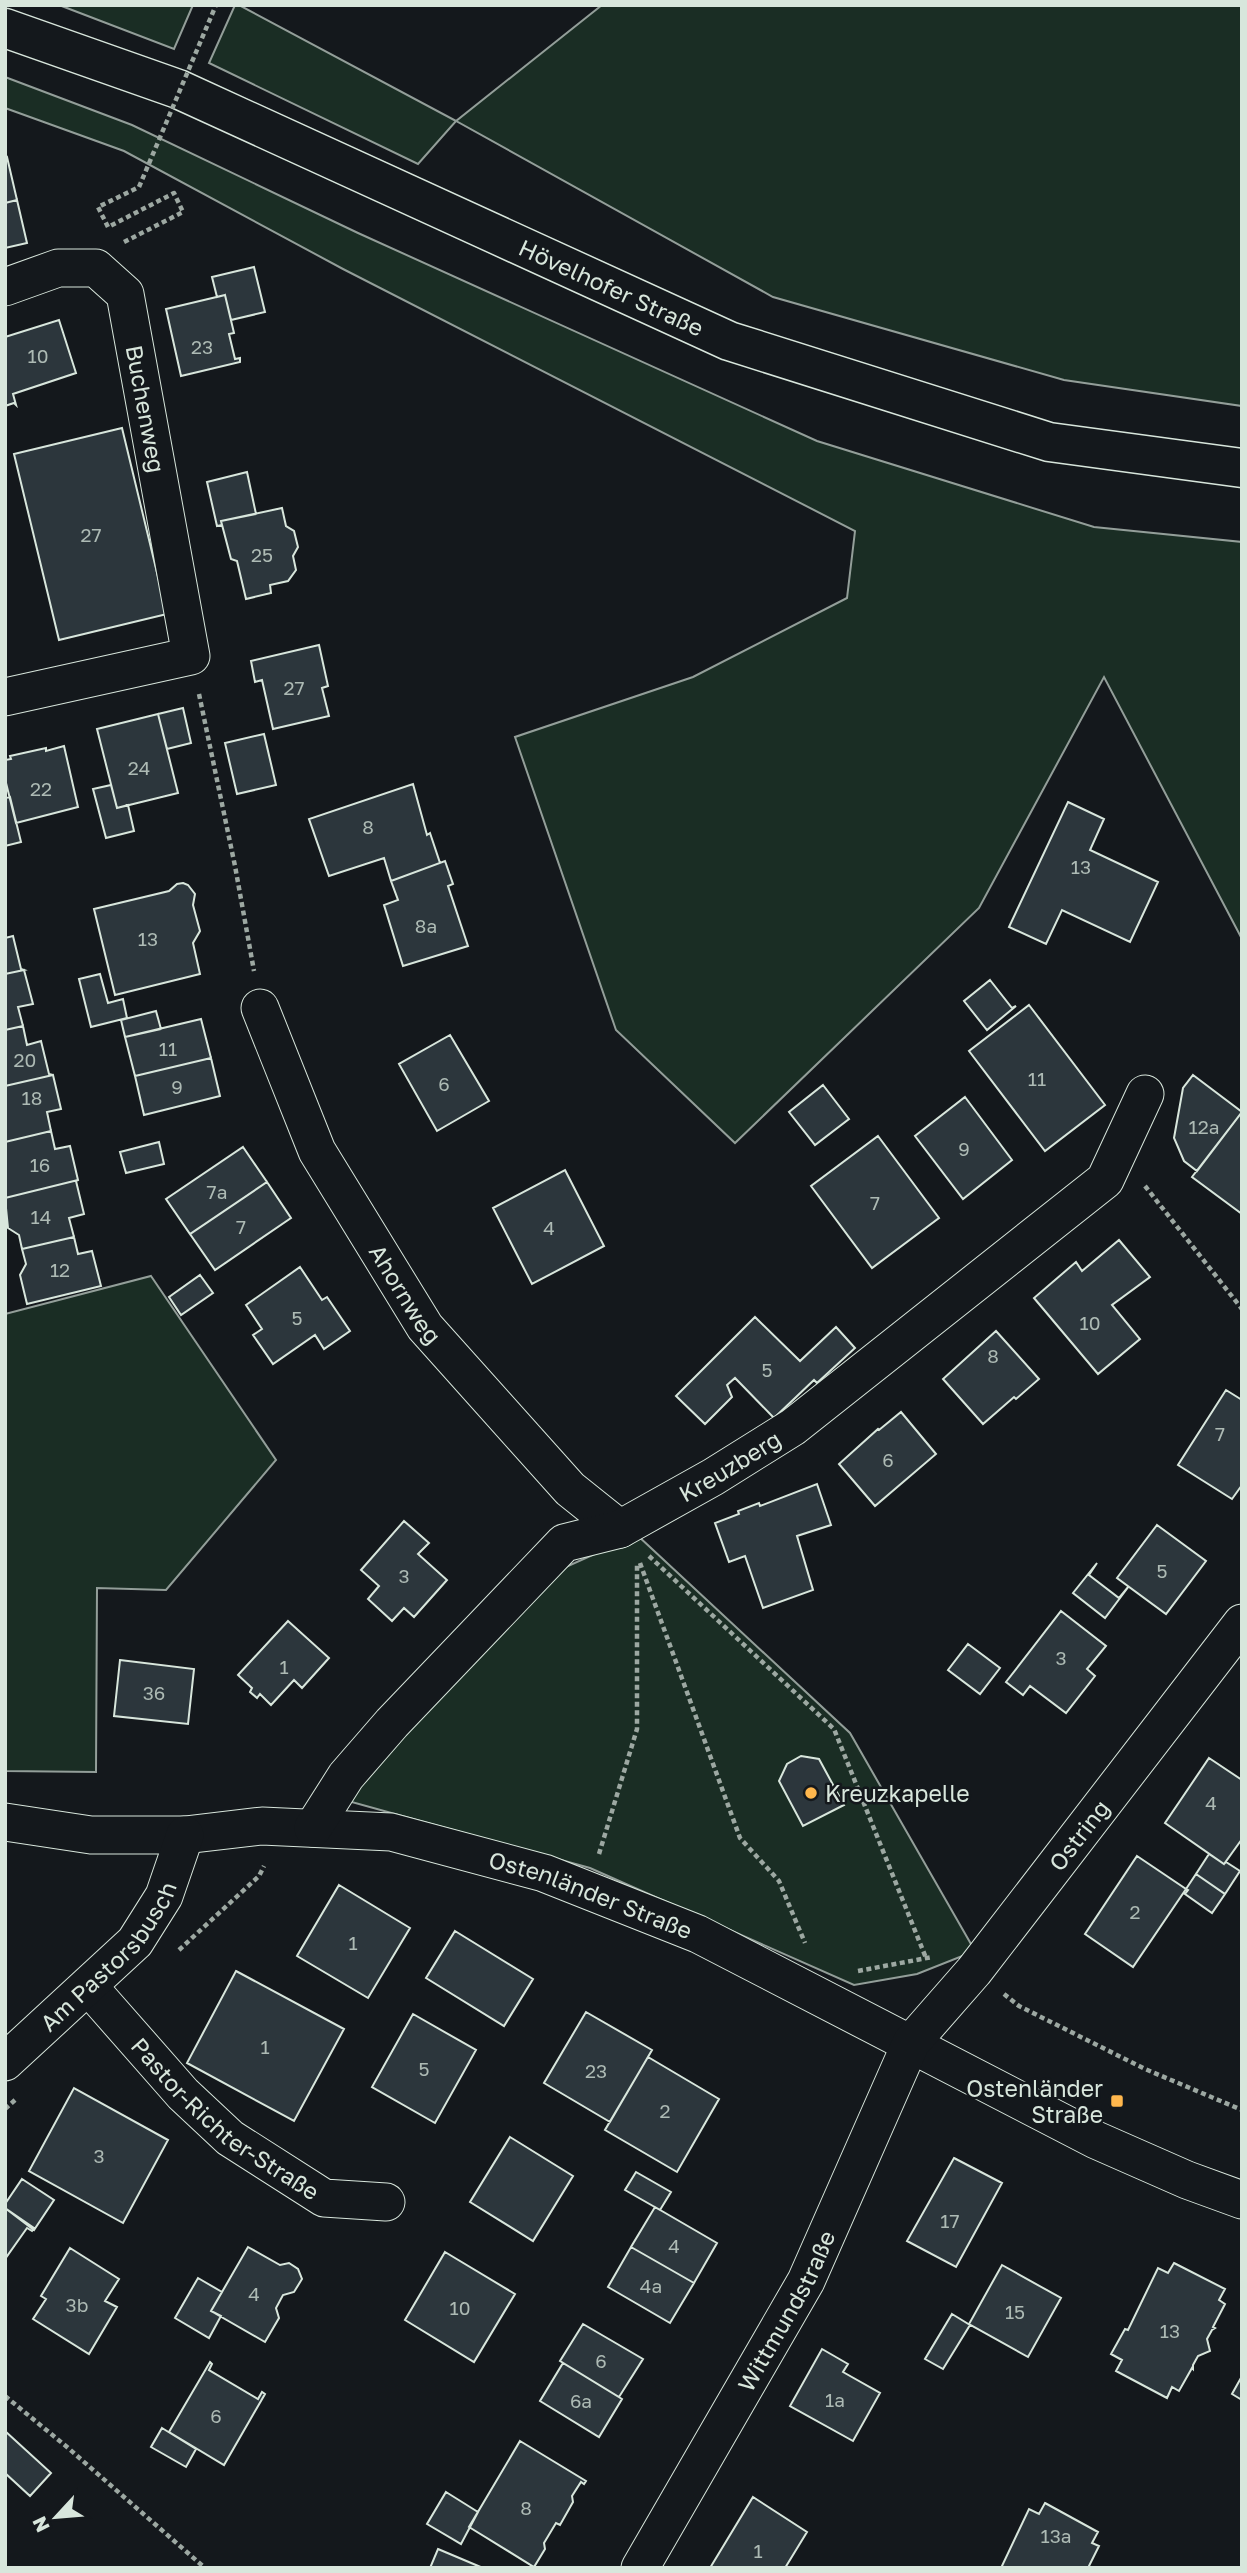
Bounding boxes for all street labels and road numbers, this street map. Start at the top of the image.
street label: Hövelhofer Straße [515,233,708,342]
street label: Buchenweg [121,343,171,475]
street label: Ahornweg [364,1239,447,1349]
street label: Kreuzberg [674,1424,786,1507]
street label: Ostring [1043,1794,1115,1876]
street label: Ostenländer Straße [486,1845,696,1944]
street label: Am Pastorsbusch [34,1878,182,2037]
street label: Pastor-Richter-Straße [126,2032,325,2205]
street label: Wittmundstraße [731,2226,841,2396]

